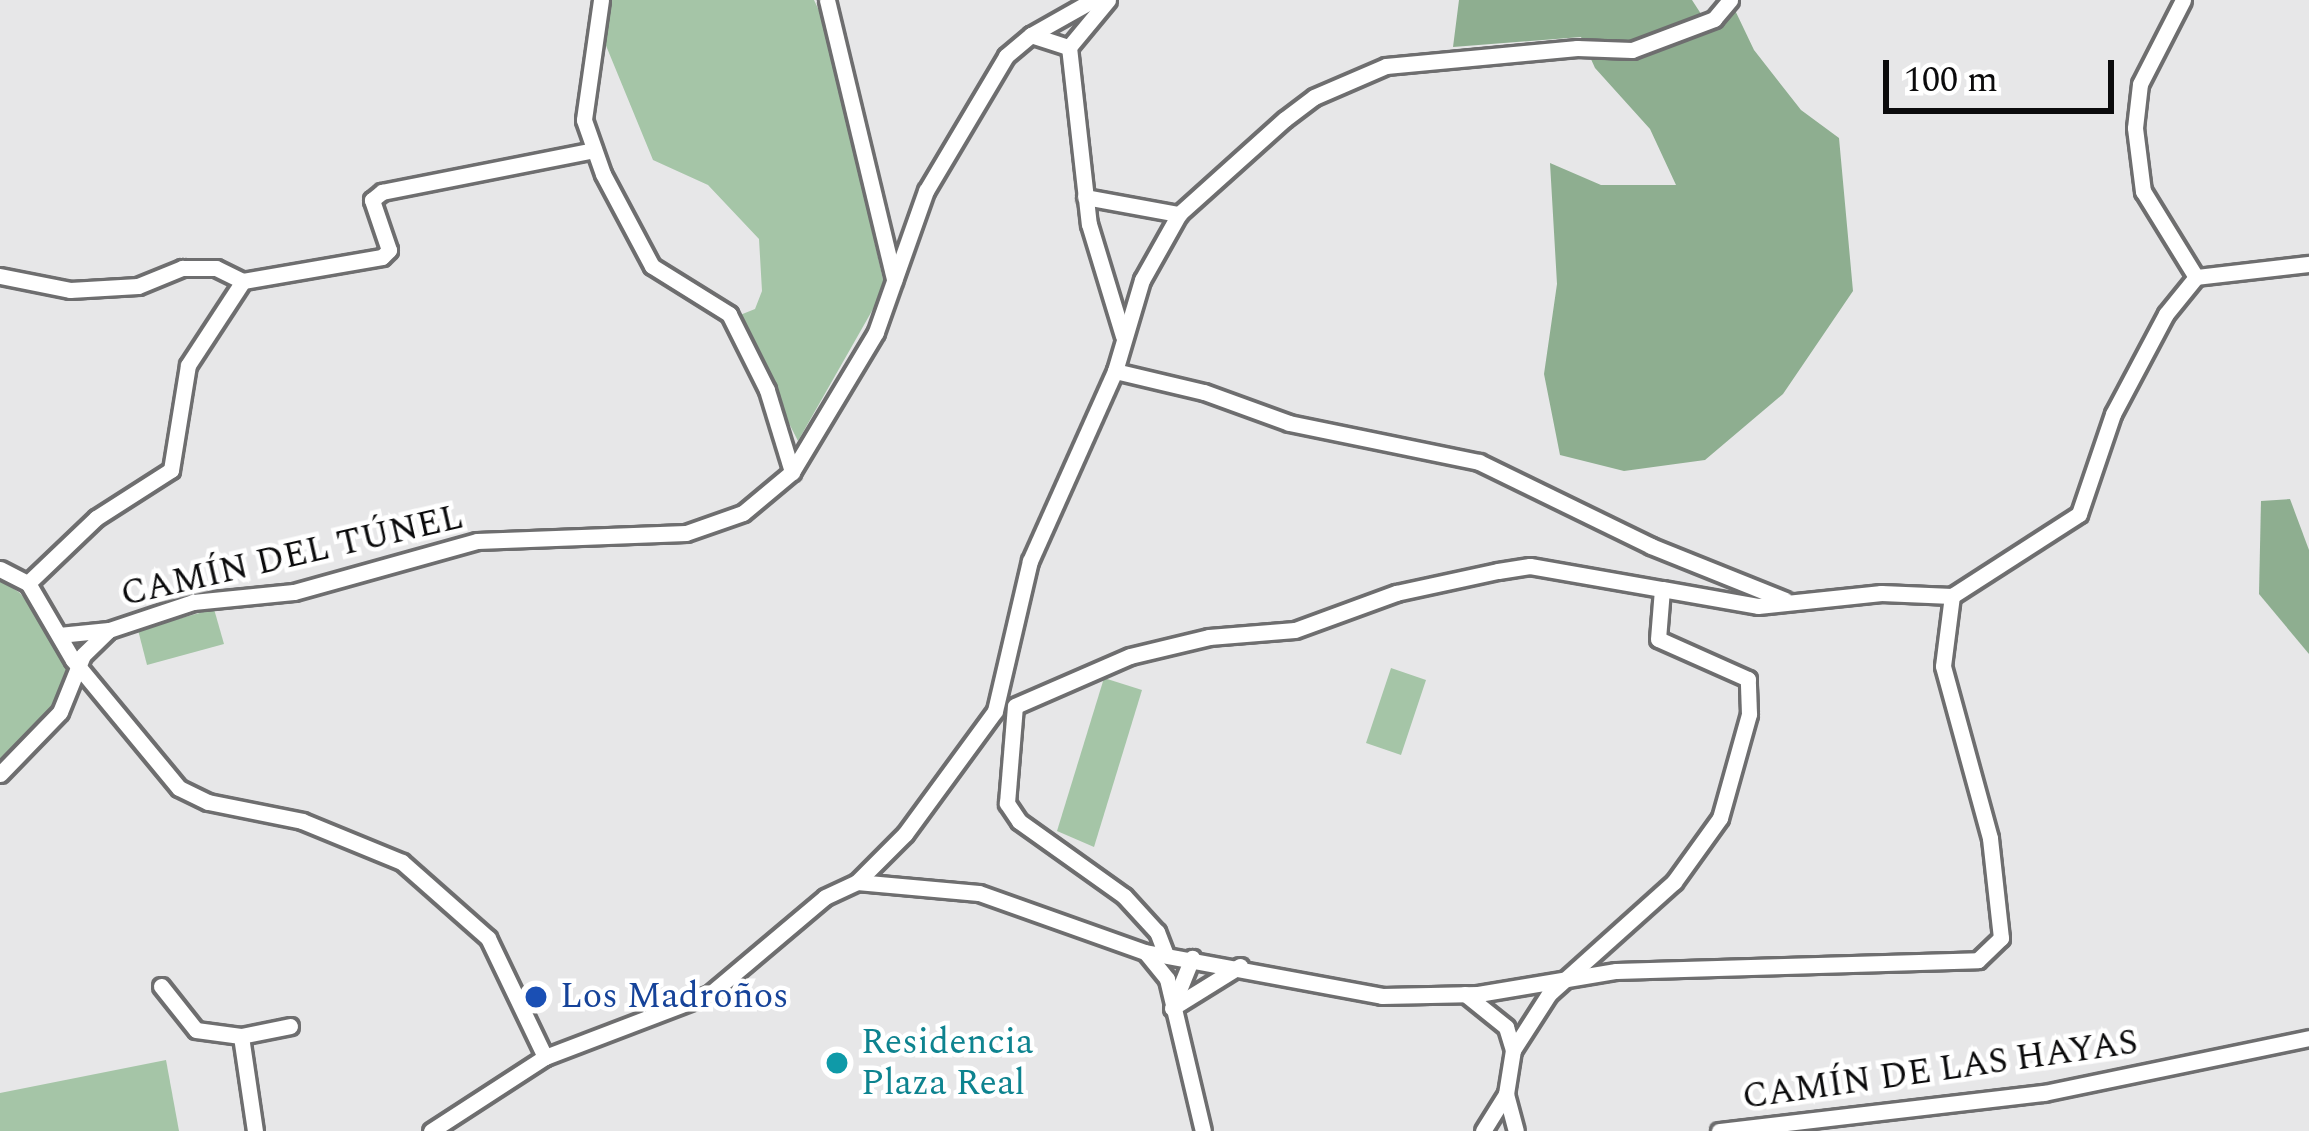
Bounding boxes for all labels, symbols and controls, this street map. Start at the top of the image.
scale bar [1889,36,2120,110]
text: 100 m [1904,53,1998,108]
street label: CAMÍN DEL TÚNEL [117,496,467,616]
place label: Los Madroños [560,975,789,1019]
marker: Los Madroños [523,984,549,1010]
place label: Residencia Plaza Real [861,1020,1034,1105]
street label: CAMÍN DE LAS HAYAS [1740,1021,2140,1119]
marker: Residencia Plaza Real [824,1050,850,1076]

